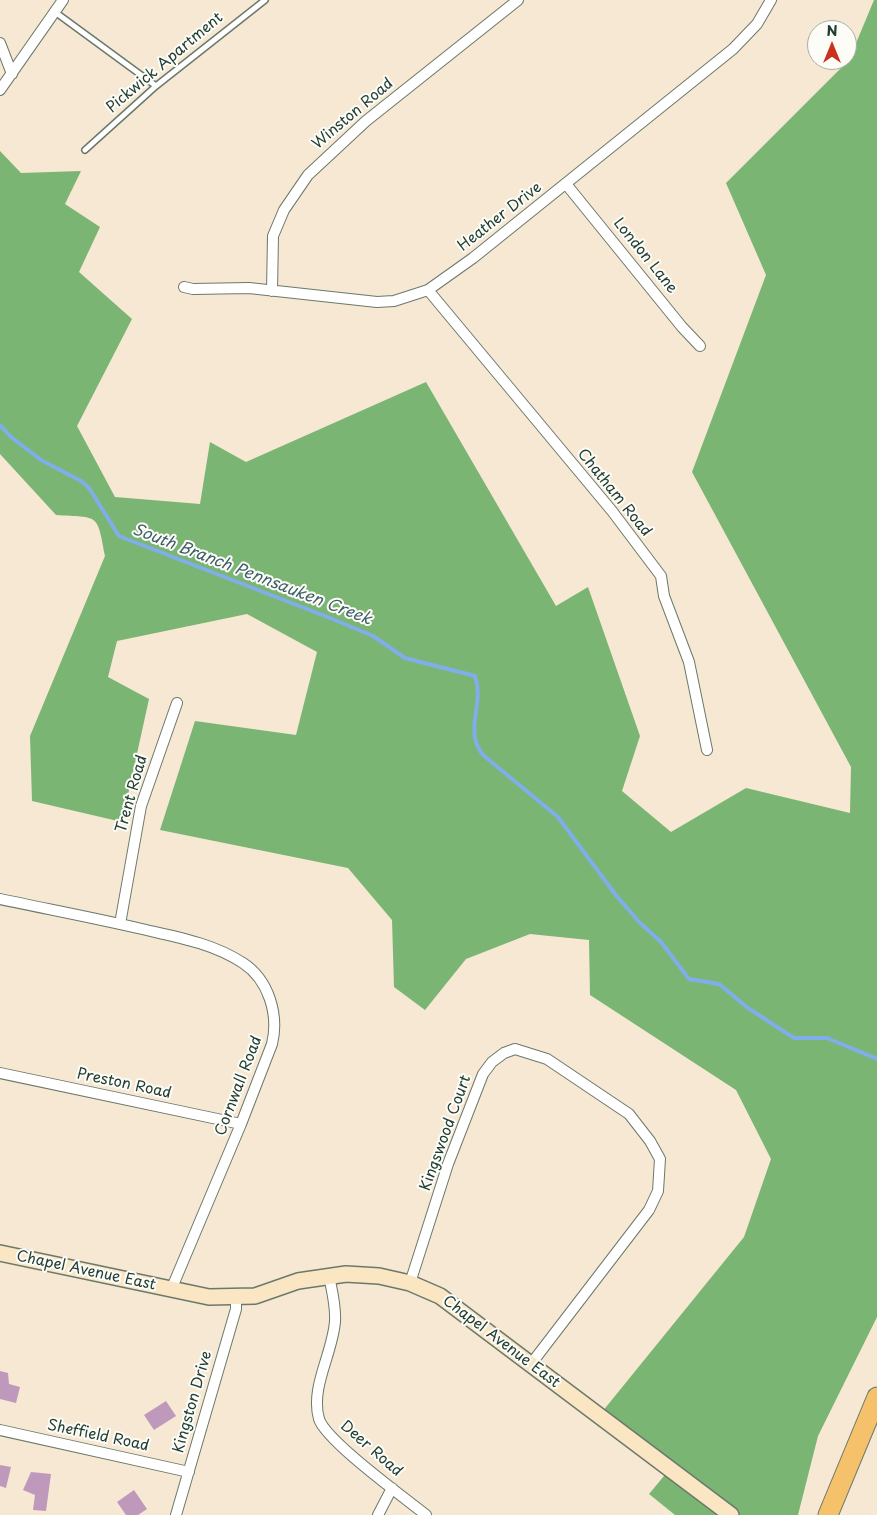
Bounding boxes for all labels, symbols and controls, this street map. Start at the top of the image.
street label: Pickwick Apartment [103,9,227,117]
north arrow [807,20,857,70]
text: N [826,20,838,41]
street label: Winston Road [309,75,397,153]
street label: Heather Drive [455,179,545,255]
street label: London Lane [609,215,681,297]
street label: Chatham Road [573,446,655,540]
water label: South Branch Pennsauken Creek [130,520,374,630]
street label: Trent Road [112,753,152,835]
street label: Cornwall Road [212,1034,266,1138]
street label: Preston Road [75,1065,173,1103]
street label: Kingswood Court [417,1073,475,1193]
street label: Chapel Avenue East [15,1247,157,1295]
street label: Chapel Avenue East [439,1292,563,1392]
street label: Kingston Drive [170,1349,216,1455]
street label: Sheffield Road [45,1416,151,1456]
street label: Deer Road [336,1417,406,1481]

